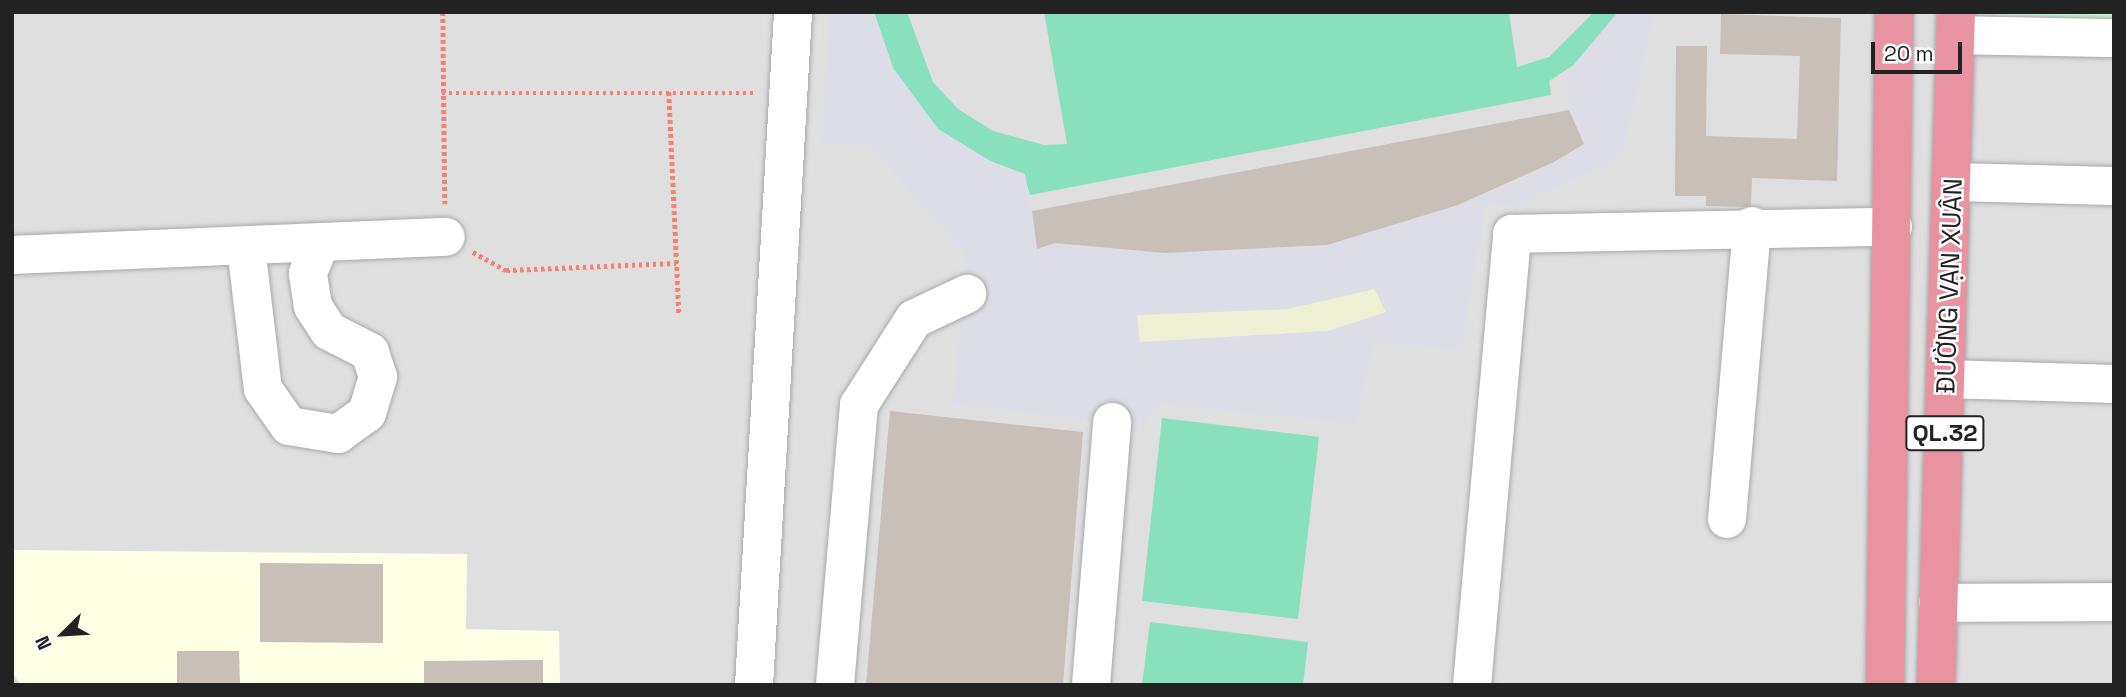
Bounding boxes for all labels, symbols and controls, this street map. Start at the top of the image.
scale bar [1874,28,1965,72]
text: 20 m [1884,40,1934,67]
street label: ĐƯỜNG VẠN XUÂN [1931,178,1969,394]
road number: QL.32 [1905,412,1985,453]
north arrow [28,599,98,669]
text: N [29,632,57,654]

